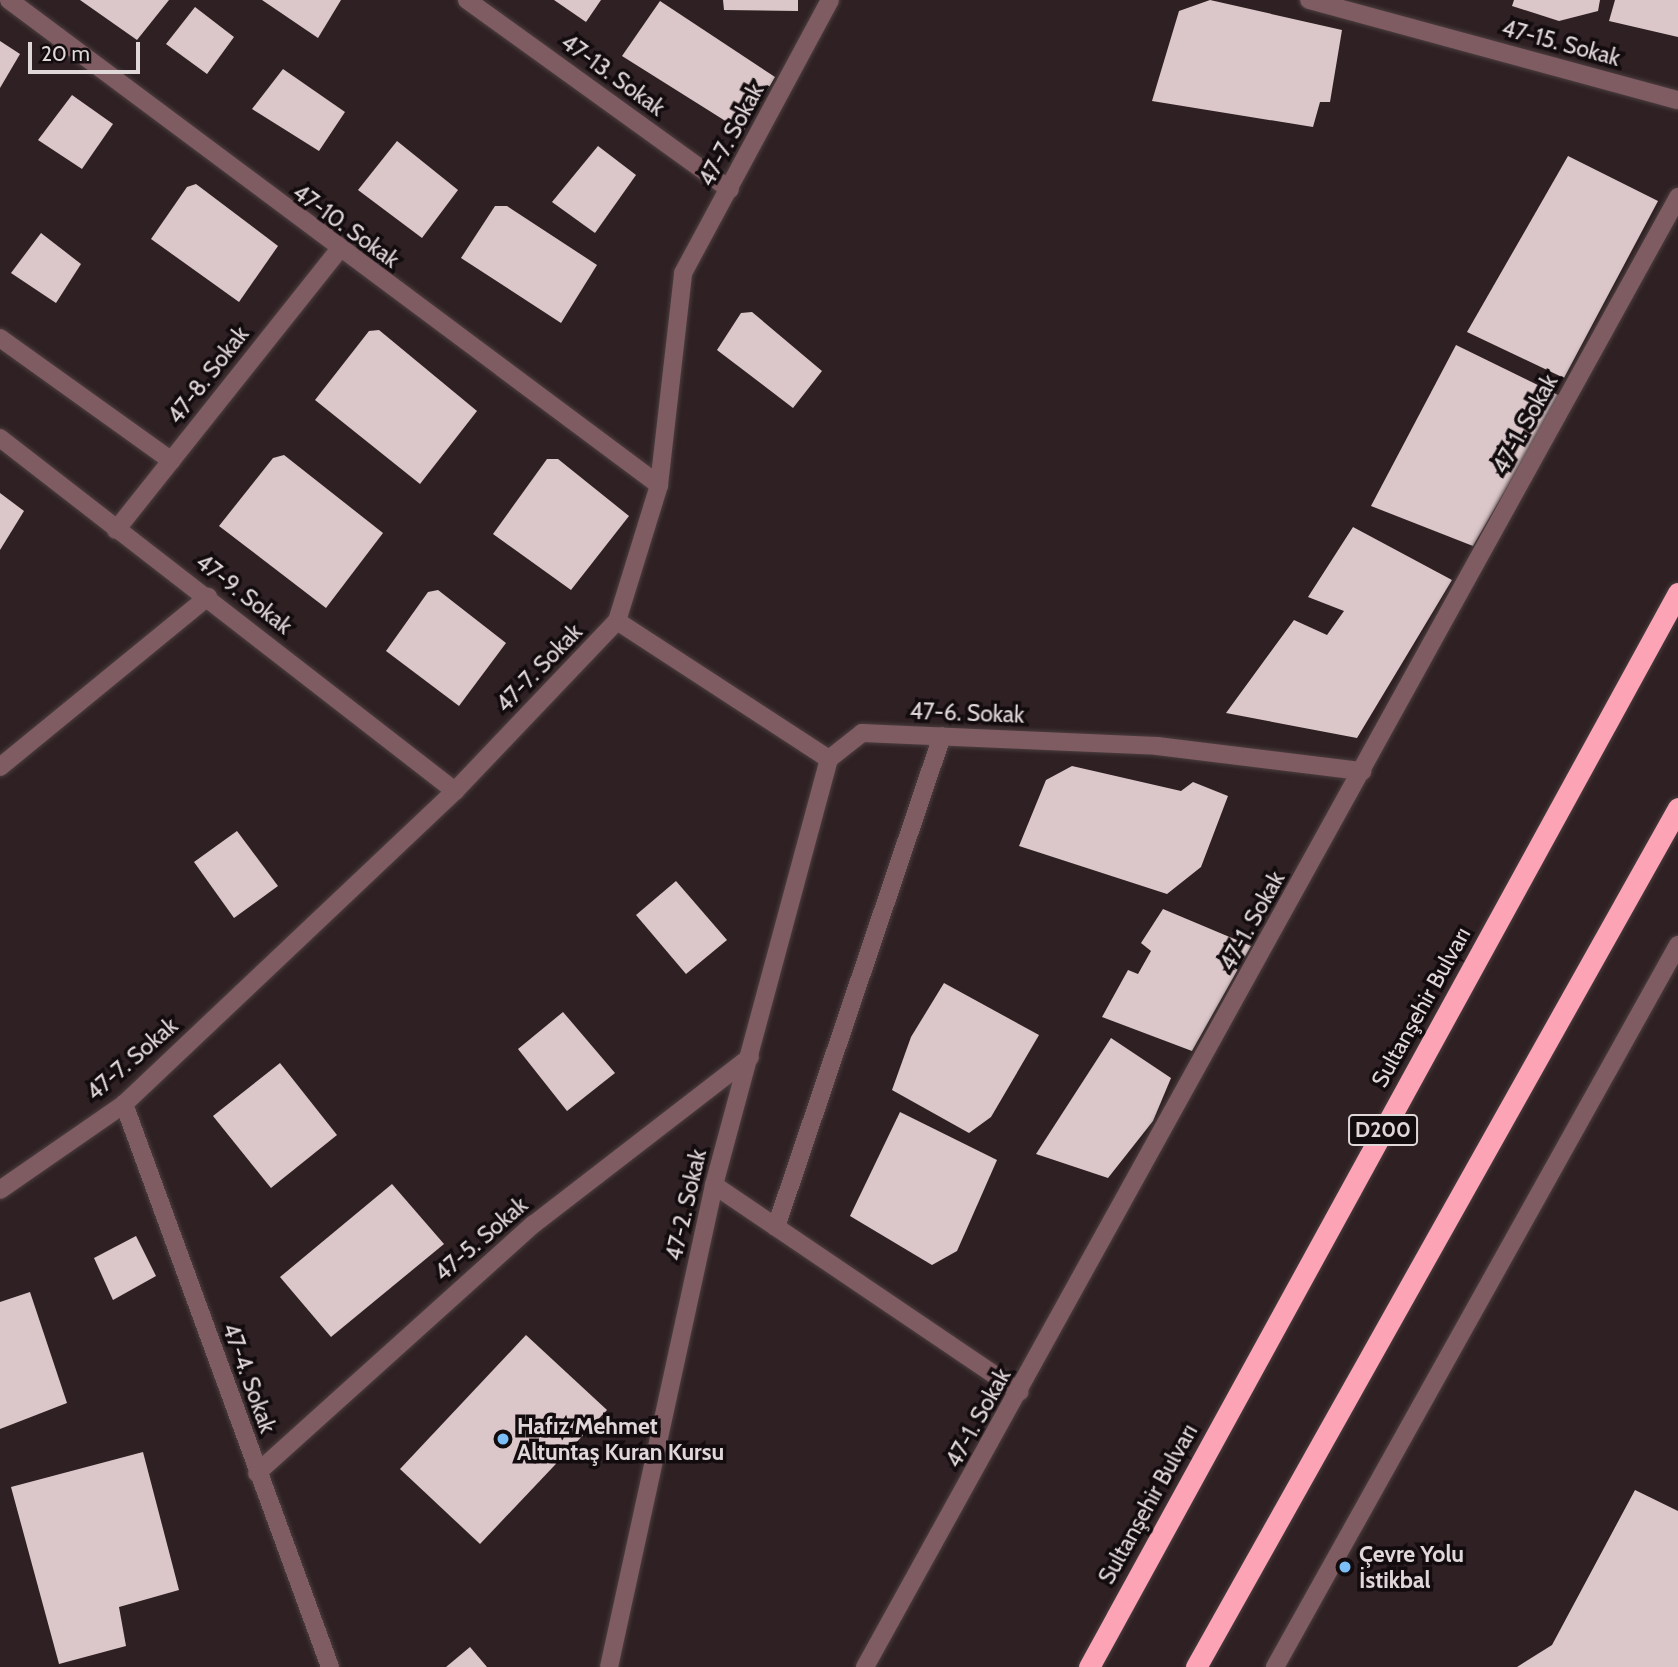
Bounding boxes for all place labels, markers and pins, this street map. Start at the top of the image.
place label: Hafız Mehmet Altuntaş Kuran Kursu [517,1412,724,1466]
marker: Hafız Mehmet Altuntaş Kuran Kursu [495,1431,511,1447]
place label: Çevre Yolu İstikbal [1359,1540,1464,1594]
marker: Çevre Yolu İstikbal [1337,1559,1353,1575]

